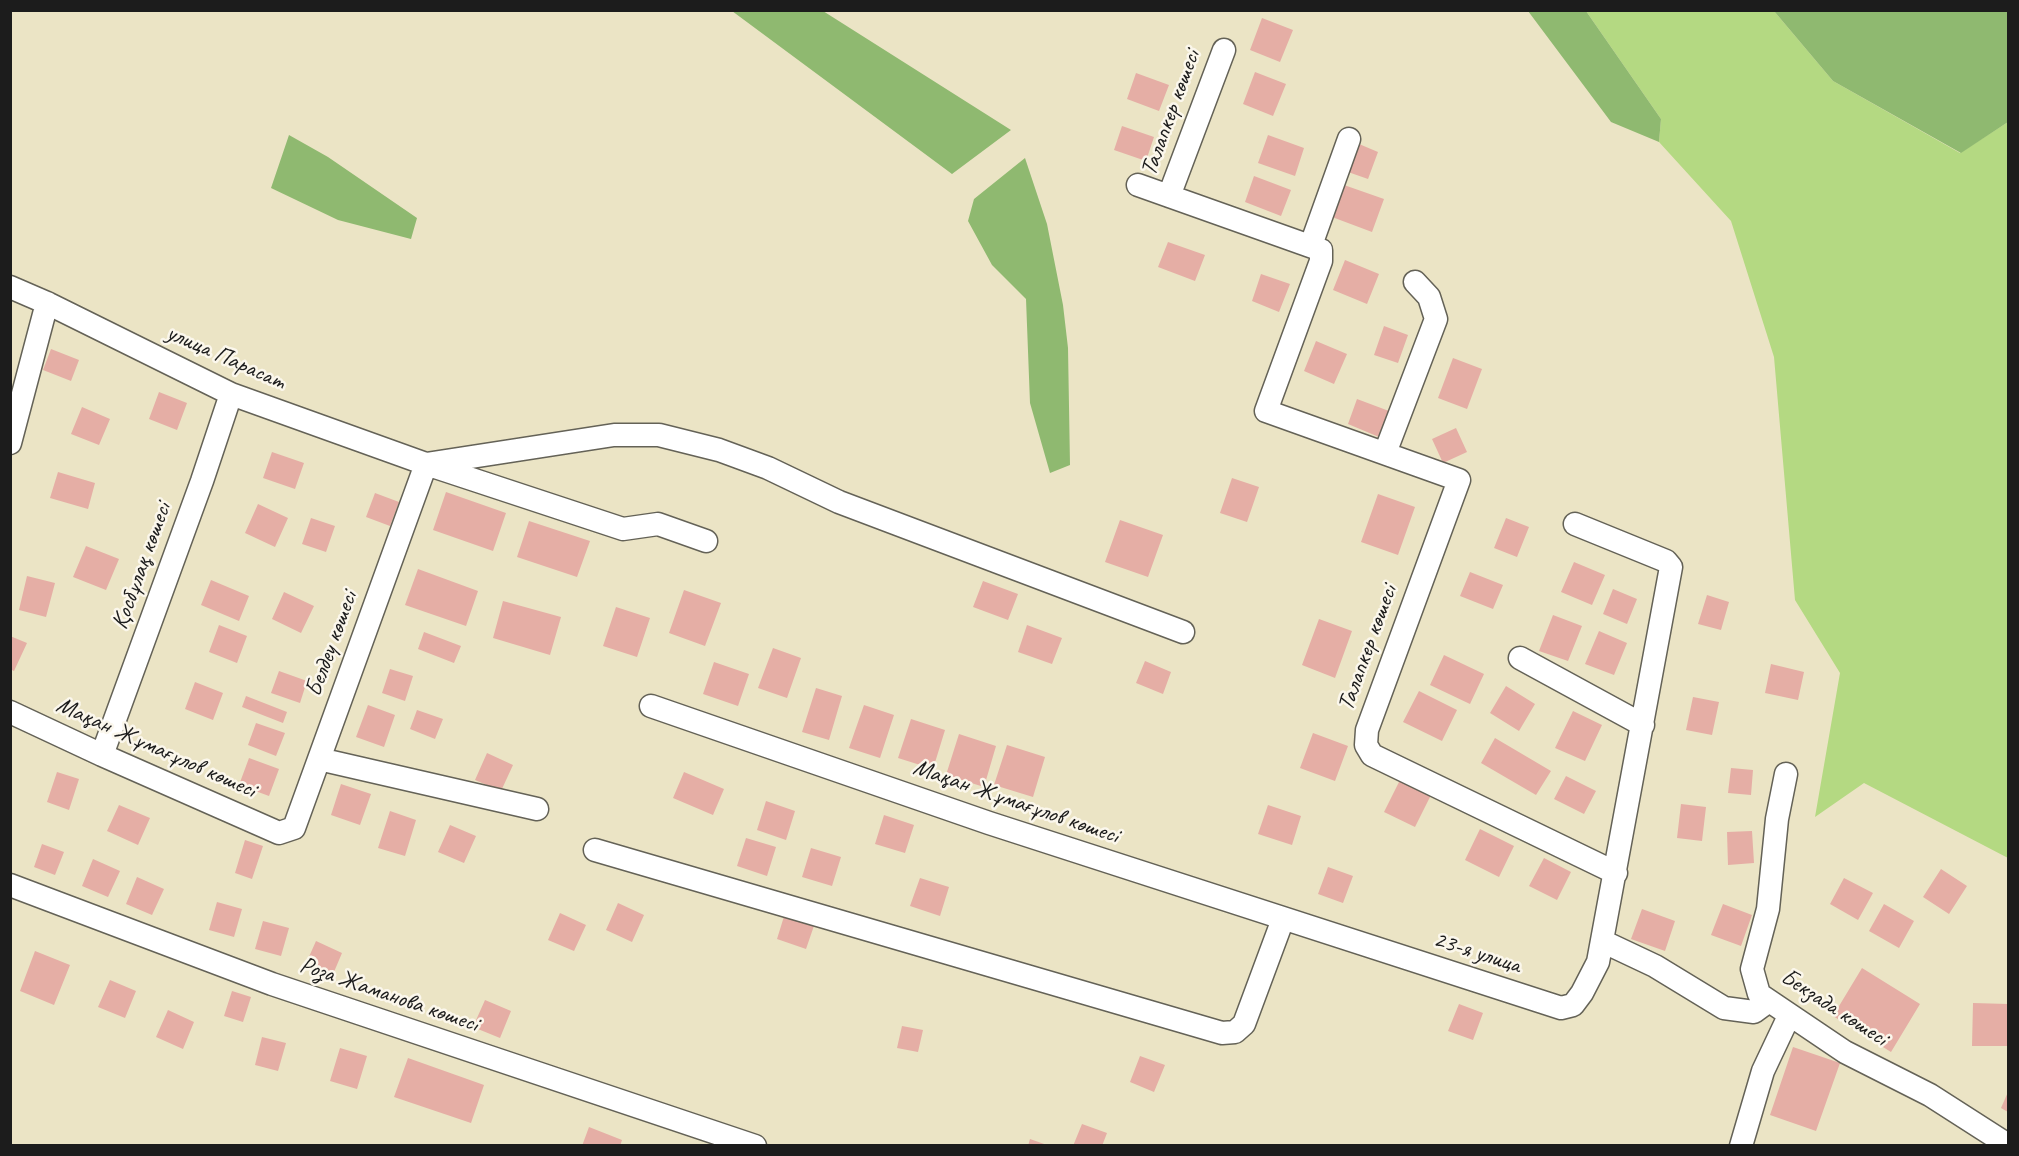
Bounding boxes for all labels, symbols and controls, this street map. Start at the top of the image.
street label: Талапкер көшесі [1135,46,1207,180]
street label: улица Парасат [162,319,290,397]
street label: Қосбұлақ көшесі [106,499,178,633]
street label: Талапкер көшесі [1332,581,1404,715]
street label: Белдеу көшесі [300,587,364,701]
street label: Мақан Жұмағұлов көшесі [52,691,260,805]
street label: Мақан Жұмағұлов көшесі [909,753,1123,851]
street label: 23-я улица [1430,925,1524,981]
street label: Роза Жаманова көшесі [296,951,482,1039]
street label: Бекзада көшесі [1775,963,1893,1053]

